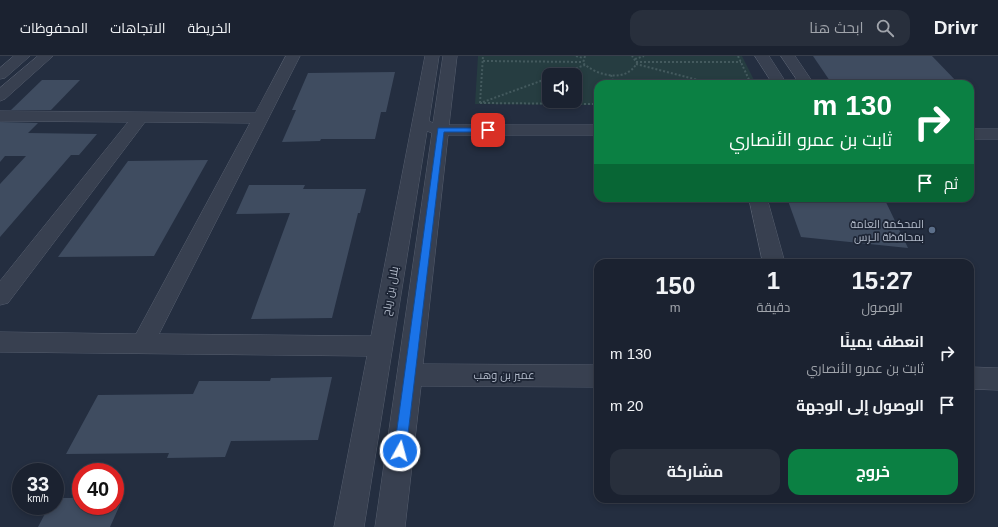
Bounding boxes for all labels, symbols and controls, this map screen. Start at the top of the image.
search box [630,10,910,46]
icon: search [874,17,896,39]
text: Drivr [934,17,978,38]
text: ابحث هنا [809,19,864,36]
text: المحفوظات [20,20,88,36]
text: الاتجاهات [110,20,166,36]
text: الخريطة [188,20,231,36]
map controls [542,68,582,108]
button: sound [542,68,582,108]
text: 130 m [813,90,892,121]
icon: right [906,96,958,148]
pin [471,113,505,147]
icon: arrive [477,119,499,141]
text: ثابت بن عمرو الأنصاري [729,130,892,150]
icon: arrive [914,172,936,194]
text: ثم [944,175,958,192]
place label: المحكمة العامة بمحافظة الـرس [850,218,924,244]
marker: المحكمة العامة بمحافظة الـرس [927,225,937,235]
street label: بلال بن رباح [380,265,402,317]
text: 1 [767,267,780,294]
text: 15:27 [851,267,913,294]
text: 150 [655,272,695,299]
text: m [670,300,681,315]
text: دقيقة [756,300,790,315]
text: الوصول [861,300,903,315]
text: انعطف يمينًا [840,333,924,350]
icon: right [936,342,958,364]
text: 130 m [610,345,652,362]
text: ثابت بن عمرو الأنصاري [806,361,924,376]
street label: عمير بن وهب [474,369,534,382]
icon: arrive [936,394,958,416]
text: 20 m [610,397,643,414]
text: الوصول إلى الوجهة [796,397,924,414]
position arrow [379,430,421,472]
button: مشاركة [610,449,780,495]
button: خروج [788,449,958,495]
speed limit sign: 40 [72,463,124,515]
text: 33 [27,473,49,495]
text: km/h [27,493,49,504]

